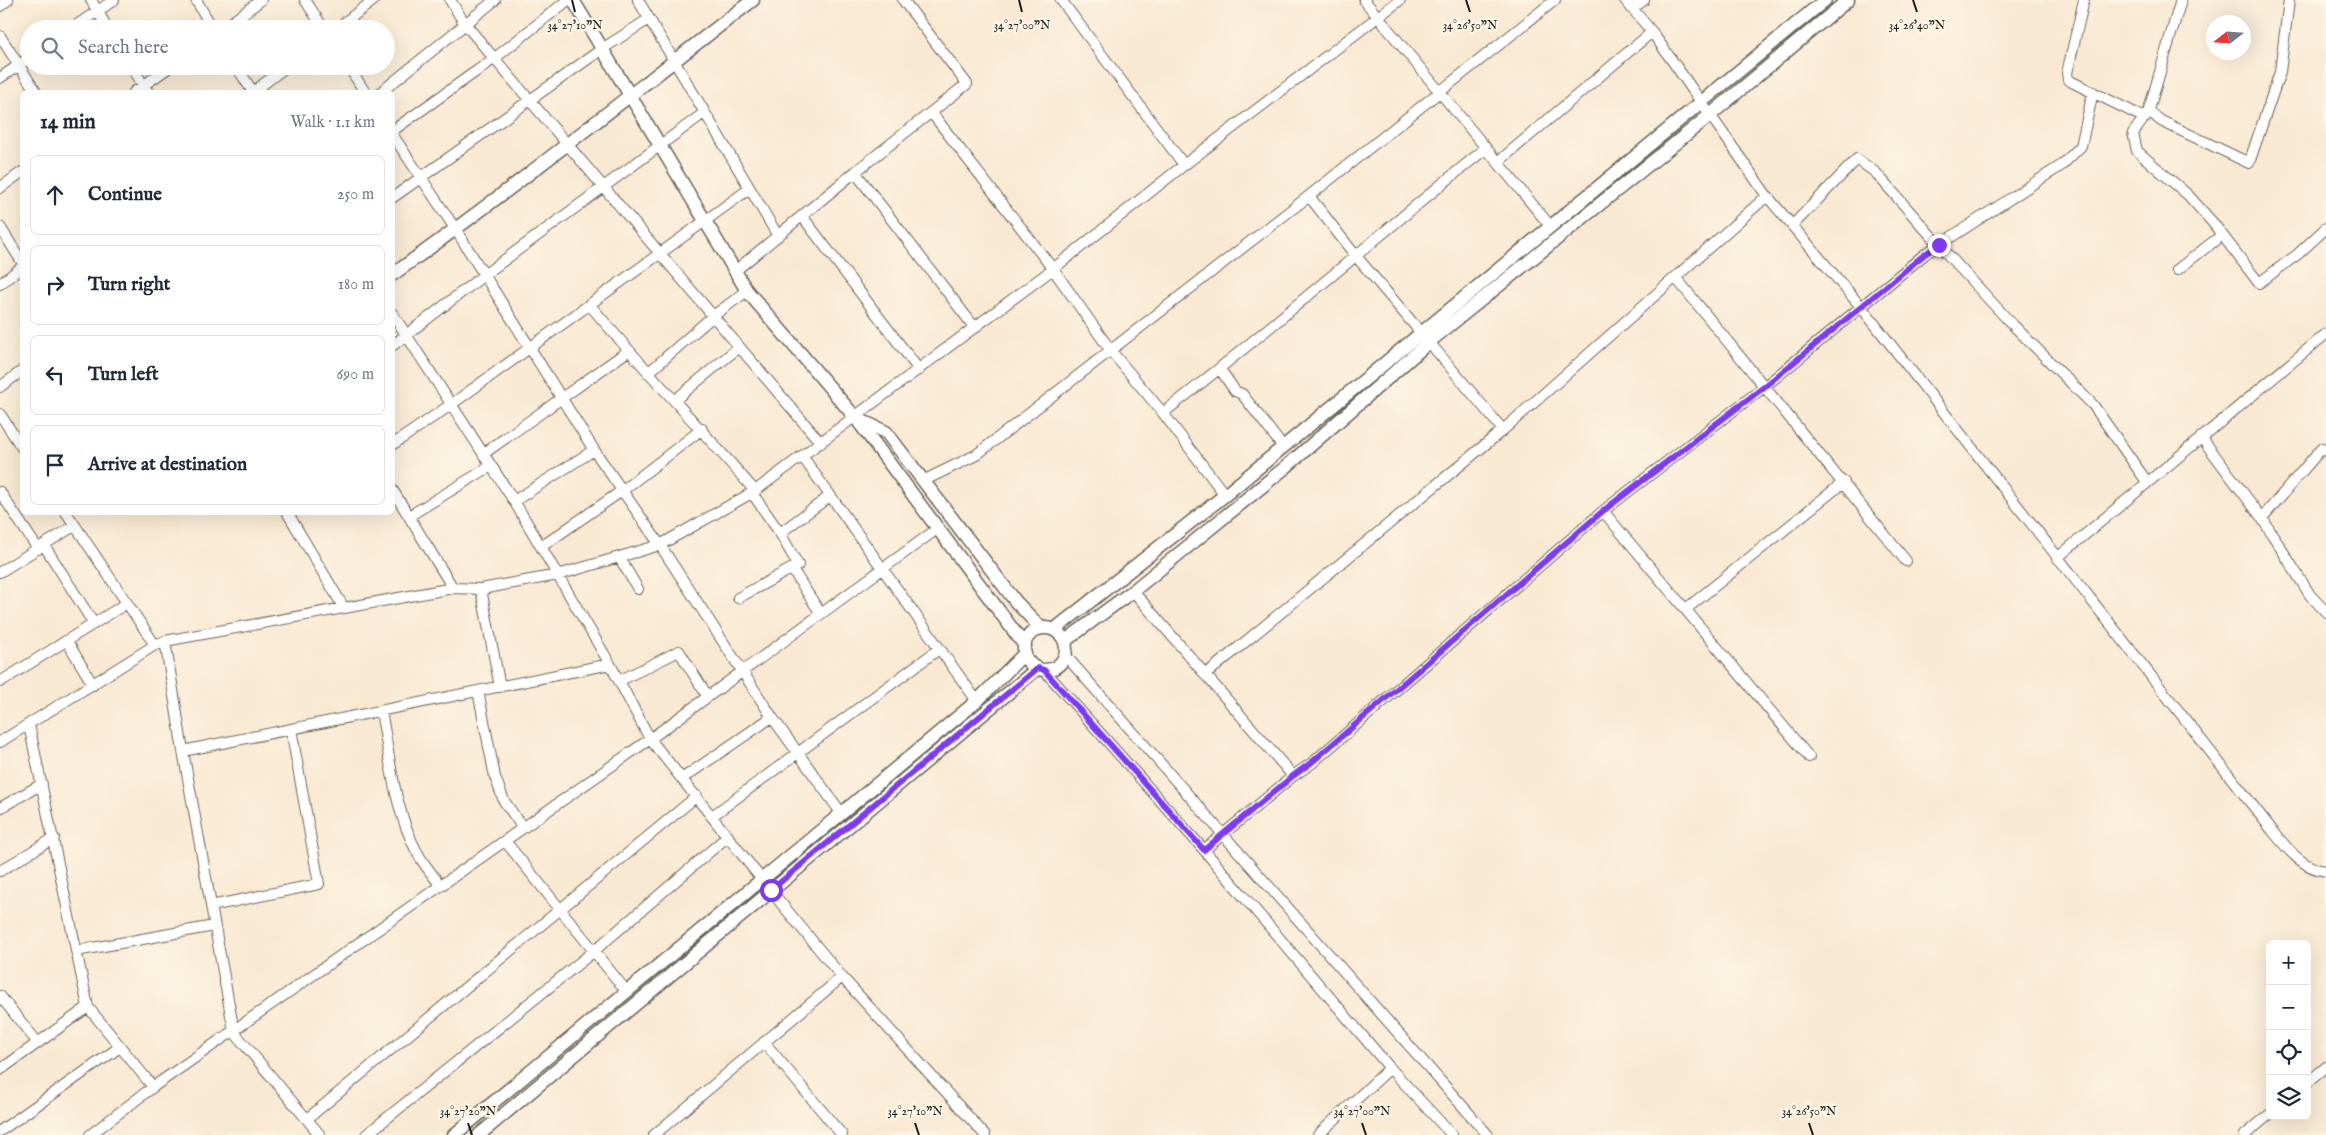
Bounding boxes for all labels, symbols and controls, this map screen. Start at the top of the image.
north arrow [2206,15,2251,60]
text: 34°27'10"N [547,18,603,33]
text: 34°27'00"N [994,18,1051,33]
text: 34°26'50"N [1443,18,1498,33]
text: 34°26'40"N [1889,18,1946,33]
search box [20,20,395,75]
icon: search [38,34,66,62]
text: Search here [78,36,169,60]
text: 14 min [40,109,96,136]
text: Walk · 1.1 km [291,113,375,133]
icon: ahead [41,181,69,209]
text: Continue [88,183,162,207]
text: 250 m [337,185,374,205]
route end [1928,234,1951,257]
icon: right [41,271,69,299]
text: Turn right [88,273,170,297]
text: 180 m [338,275,374,295]
icon: left [41,361,69,389]
text: Turn left [88,363,159,387]
text: 690 m [337,365,374,385]
icon: arrive [41,451,69,479]
text: Arrive at destination [88,453,247,477]
route start [760,879,783,902]
map controls [2266,940,2311,1120]
button: + [2266,940,2311,985]
button: − [2266,985,2311,1030]
button: locate [2266,1030,2311,1075]
button: layers [2266,1075,2311,1120]
text: 34°27'20"N [440,1104,497,1119]
text: 34°27'10"N [887,1104,943,1119]
text: 34°27'00"N [1334,1104,1391,1119]
text: 34°26'50"N [1782,1104,1837,1119]

